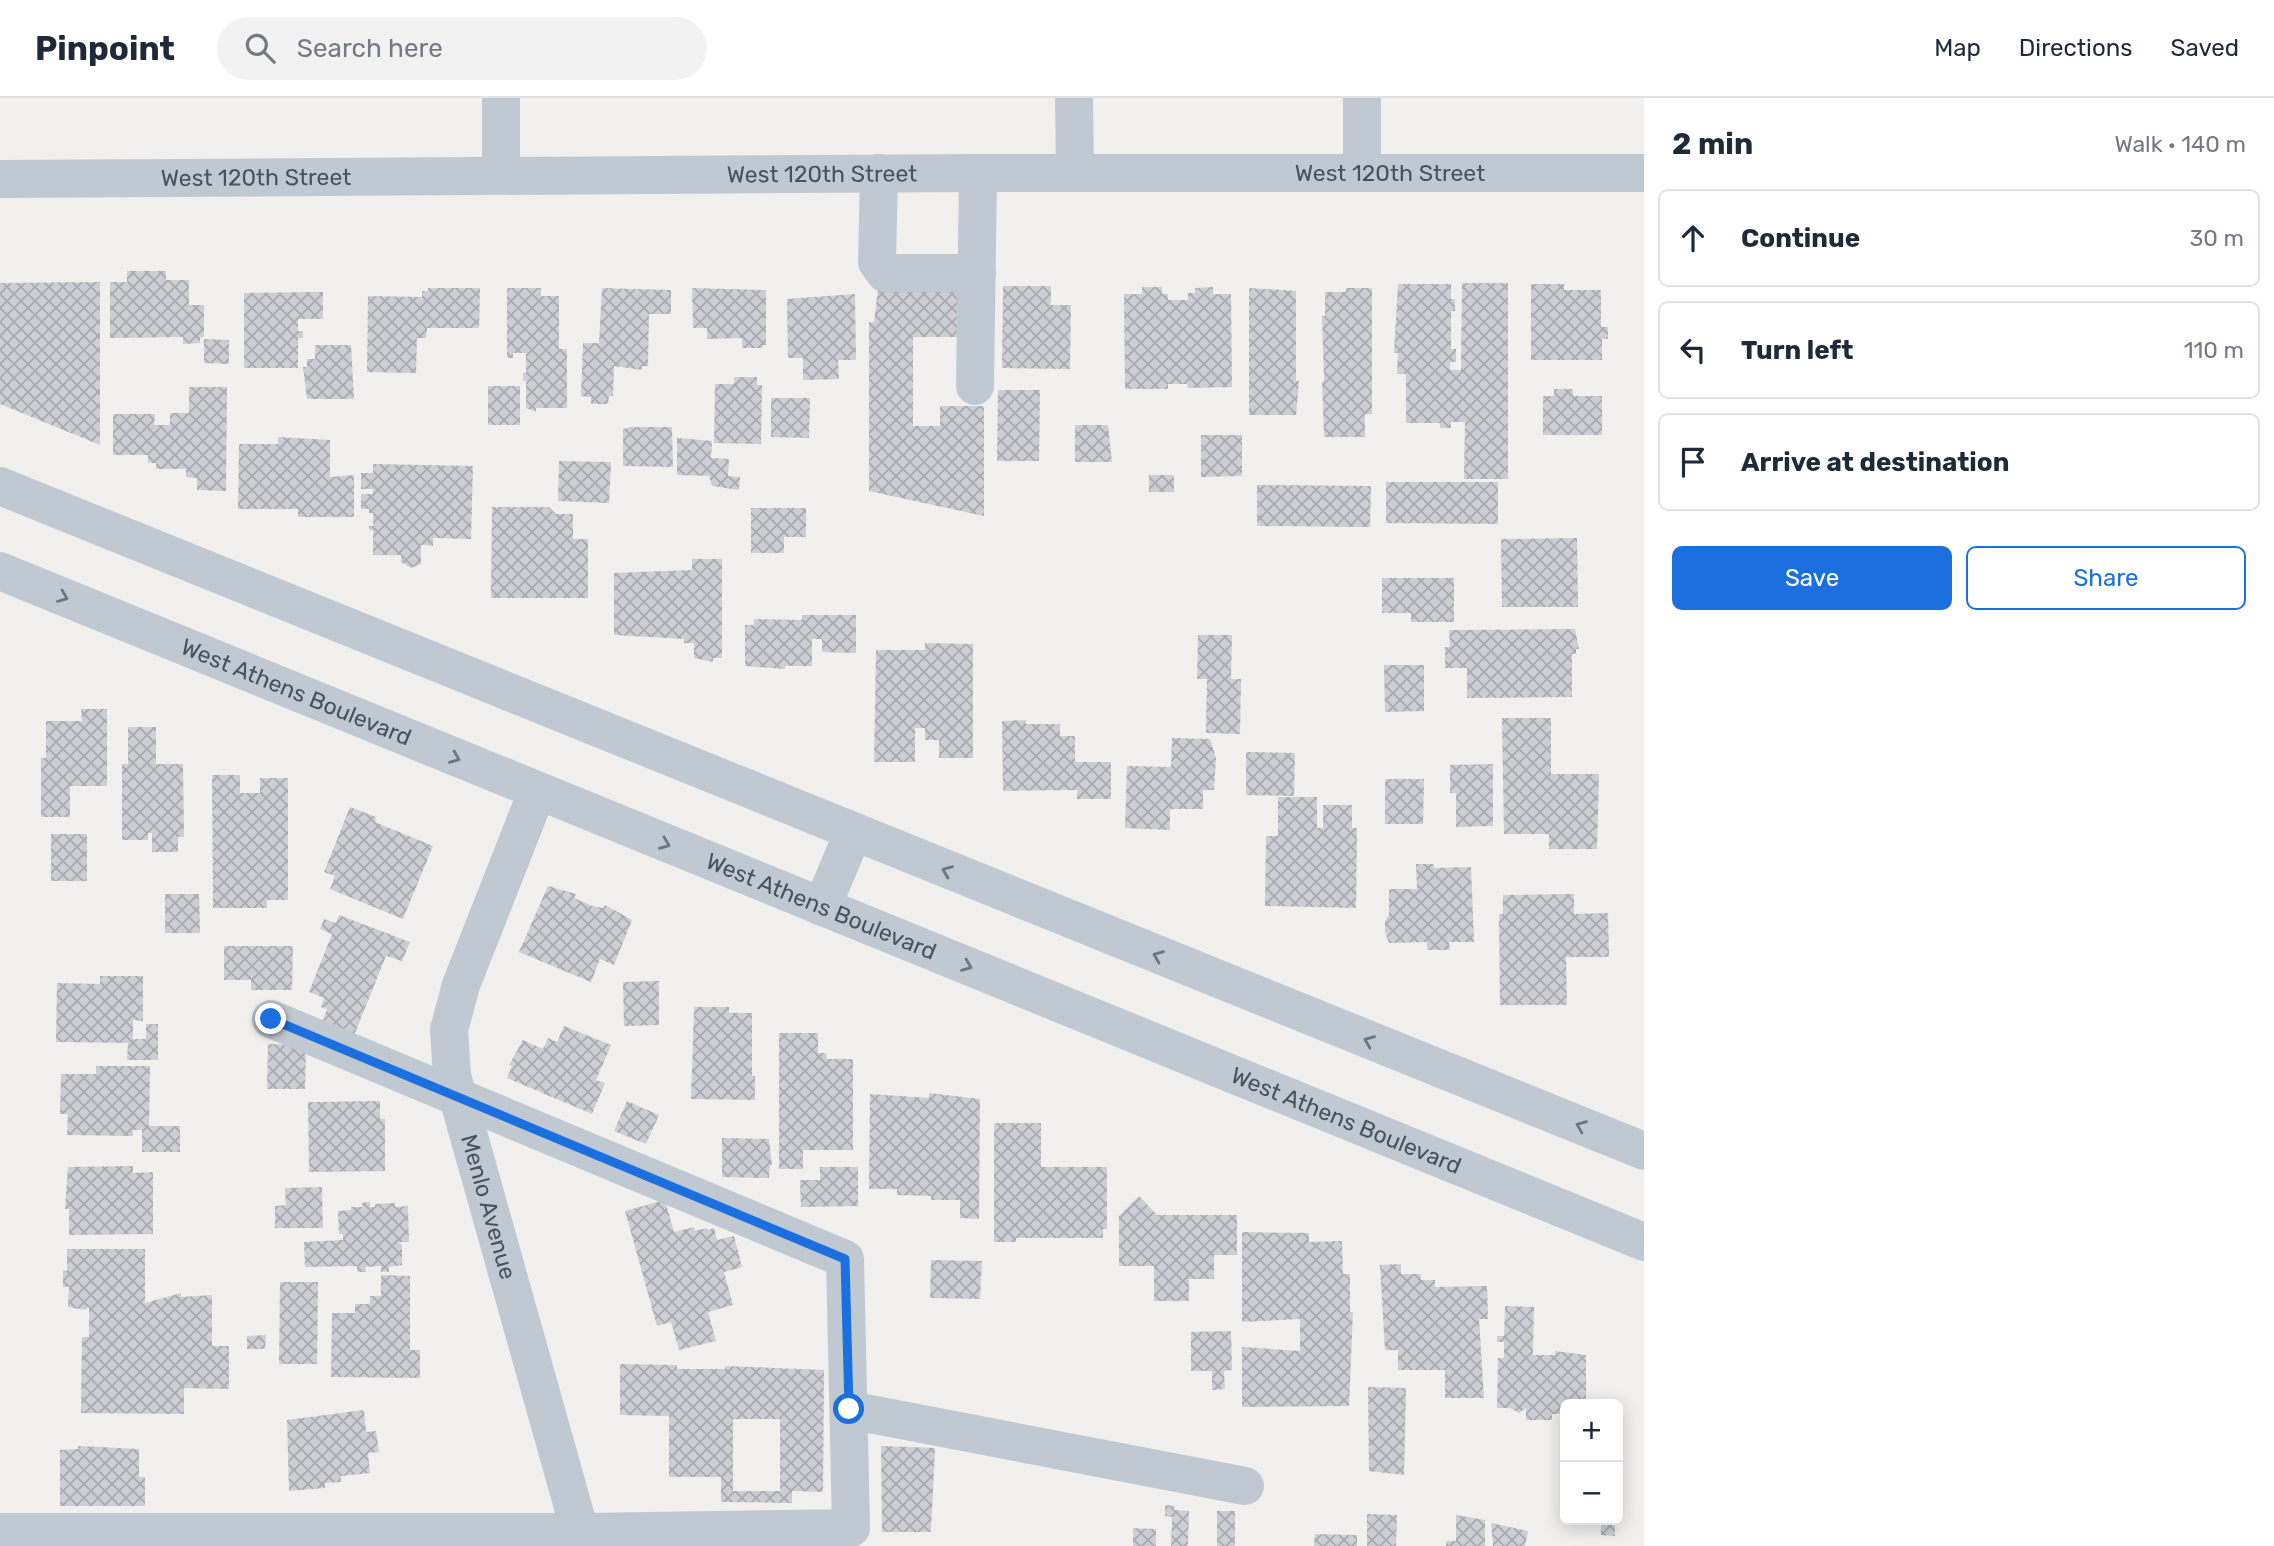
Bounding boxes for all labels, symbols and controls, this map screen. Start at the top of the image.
search box [217,17,707,80]
text: Pinpoint [35,29,175,68]
icon: search [241,29,279,67]
text: Search here [297,33,443,64]
text: Map [1934,34,1981,62]
text: Directions [2019,34,2132,62]
text: Saved [2170,34,2239,62]
text: 2 min [1672,126,1753,162]
text: Walk · 140 m [2114,130,2246,158]
street label: West 120th Street [727,159,917,189]
street label: West 120th Street [1295,159,1485,187]
street label: West 120th Street [161,163,351,192]
icon: ahead [1674,219,1712,257]
text: Continue [1741,223,1860,254]
text: 30 m [2189,224,2244,252]
icon: left [1674,331,1712,369]
text: Turn left [1741,335,1853,366]
text: 110 m [2184,336,2244,364]
icon: arrive [1674,443,1712,481]
text: Arrive at destination [1741,447,2009,478]
button: Save [1672,546,1952,610]
button: Share [1966,546,2246,610]
one-way arrow [56,588,68,602]
street label: West Athens Boulevard [177,632,416,751]
one-way arrow [447,750,460,764]
one-way arrow [659,835,671,849]
street label: West Athens Boulevard [702,847,941,966]
one-way arrow [942,865,955,879]
one-way arrow [1153,950,1166,964]
one-way arrow [960,958,972,972]
route end [255,1003,286,1034]
one-way arrow [1364,1035,1377,1049]
street label: West Athens Boulevard [1227,1061,1465,1180]
one-way arrow [1575,1120,1587,1134]
street label: Menlo Avenue [455,1131,522,1283]
route start [833,1393,864,1424]
map controls [1560,1399,1623,1525]
button: + [1560,1399,1623,1462]
button: − [1560,1462,1623,1525]

